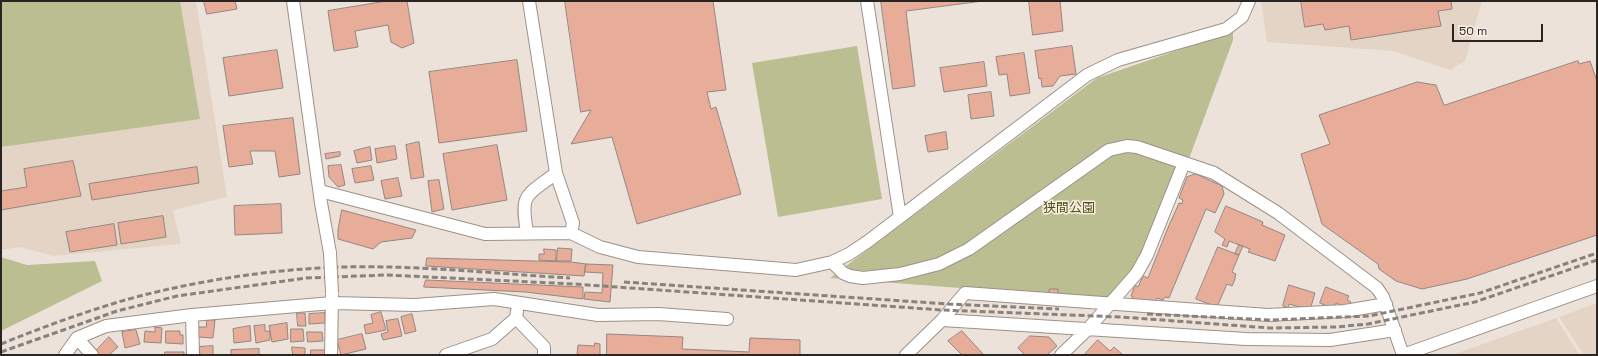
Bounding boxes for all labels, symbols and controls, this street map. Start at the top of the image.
scale bar [1454,16,1545,42]
text: 50 m [1459,23,1487,39]
park label: 狭間公園 [1043,200,1095,216]

